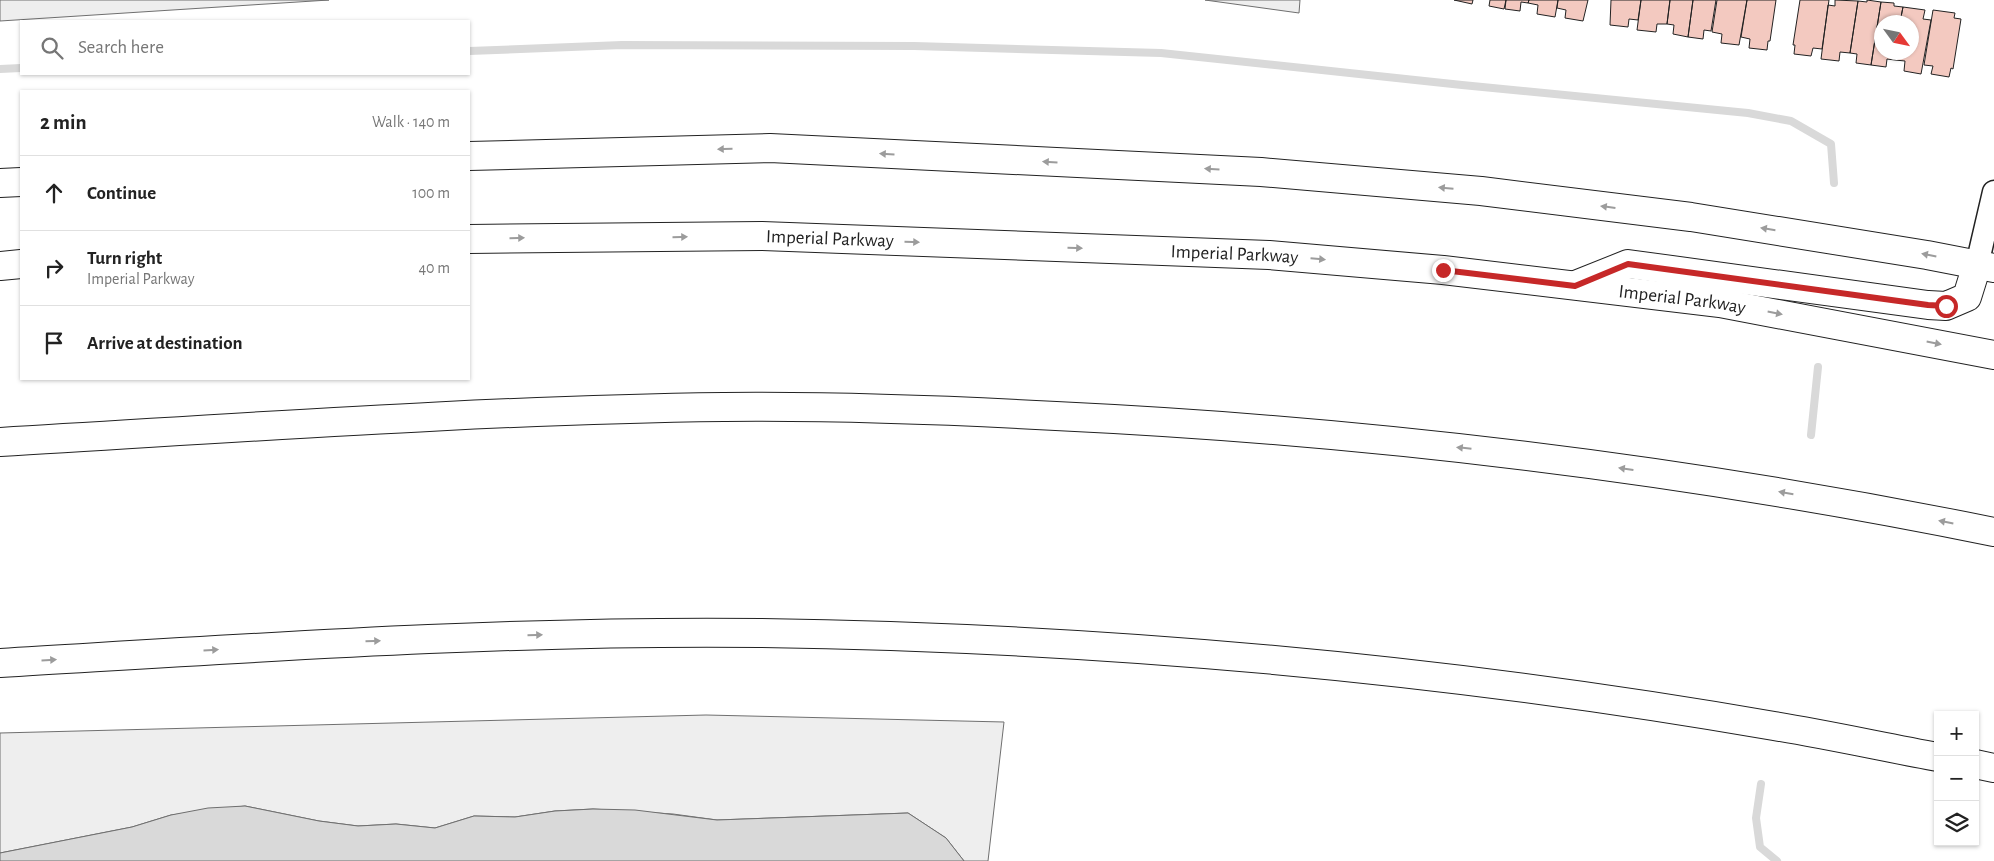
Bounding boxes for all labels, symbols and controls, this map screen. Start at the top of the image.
north arrow [1874,15,1919,60]
search box [20,20,470,75]
icon: search [38,34,66,62]
text: Search here [78,38,164,57]
text: 2 min [40,112,87,133]
text: Walk · 140 m [372,114,450,130]
one-way arrow [717,146,733,154]
one-way arrow [879,149,895,157]
one-way arrow [1042,157,1058,165]
one-way arrow [1204,165,1220,173]
icon: ahead [40,179,68,207]
one-way arrow [1438,183,1454,191]
text: Continue [87,184,156,203]
text: 100 m [412,185,450,201]
one-way arrow [1599,202,1615,210]
one-way arrow [1760,225,1776,233]
street label: Imperial Parkway [766,227,894,250]
one-way arrow [672,233,688,241]
one-way arrow [510,234,526,242]
one-way arrow [905,238,921,246]
street label: Imperial Parkway [1170,242,1299,267]
one-way arrow [1067,244,1083,252]
text: Turn right [87,249,162,268]
one-way arrow [1921,251,1937,259]
icon: right [40,254,68,282]
one-way arrow [1310,255,1326,263]
route end [1432,259,1455,282]
text: 40 m [418,260,450,276]
text: Imperial Parkway [87,271,195,287]
street label: Imperial Parkway [1618,282,1747,317]
route start [1935,295,1958,318]
one-way arrow [1767,309,1782,317]
icon: arrive [40,329,68,357]
text: Arrive at destination [87,334,243,353]
one-way arrow [1927,340,1943,348]
one-way arrow [1456,444,1472,452]
one-way arrow [1617,465,1633,473]
one-way arrow [1778,488,1794,496]
one-way arrow [1939,518,1954,526]
one-way arrow [528,631,544,639]
one-way arrow [365,637,381,645]
one-way arrow [203,646,219,654]
one-way arrow [41,656,57,664]
map controls [1934,711,1979,846]
button: + [1934,711,1979,756]
button: − [1934,756,1979,801]
button: layers [1934,801,1979,846]

